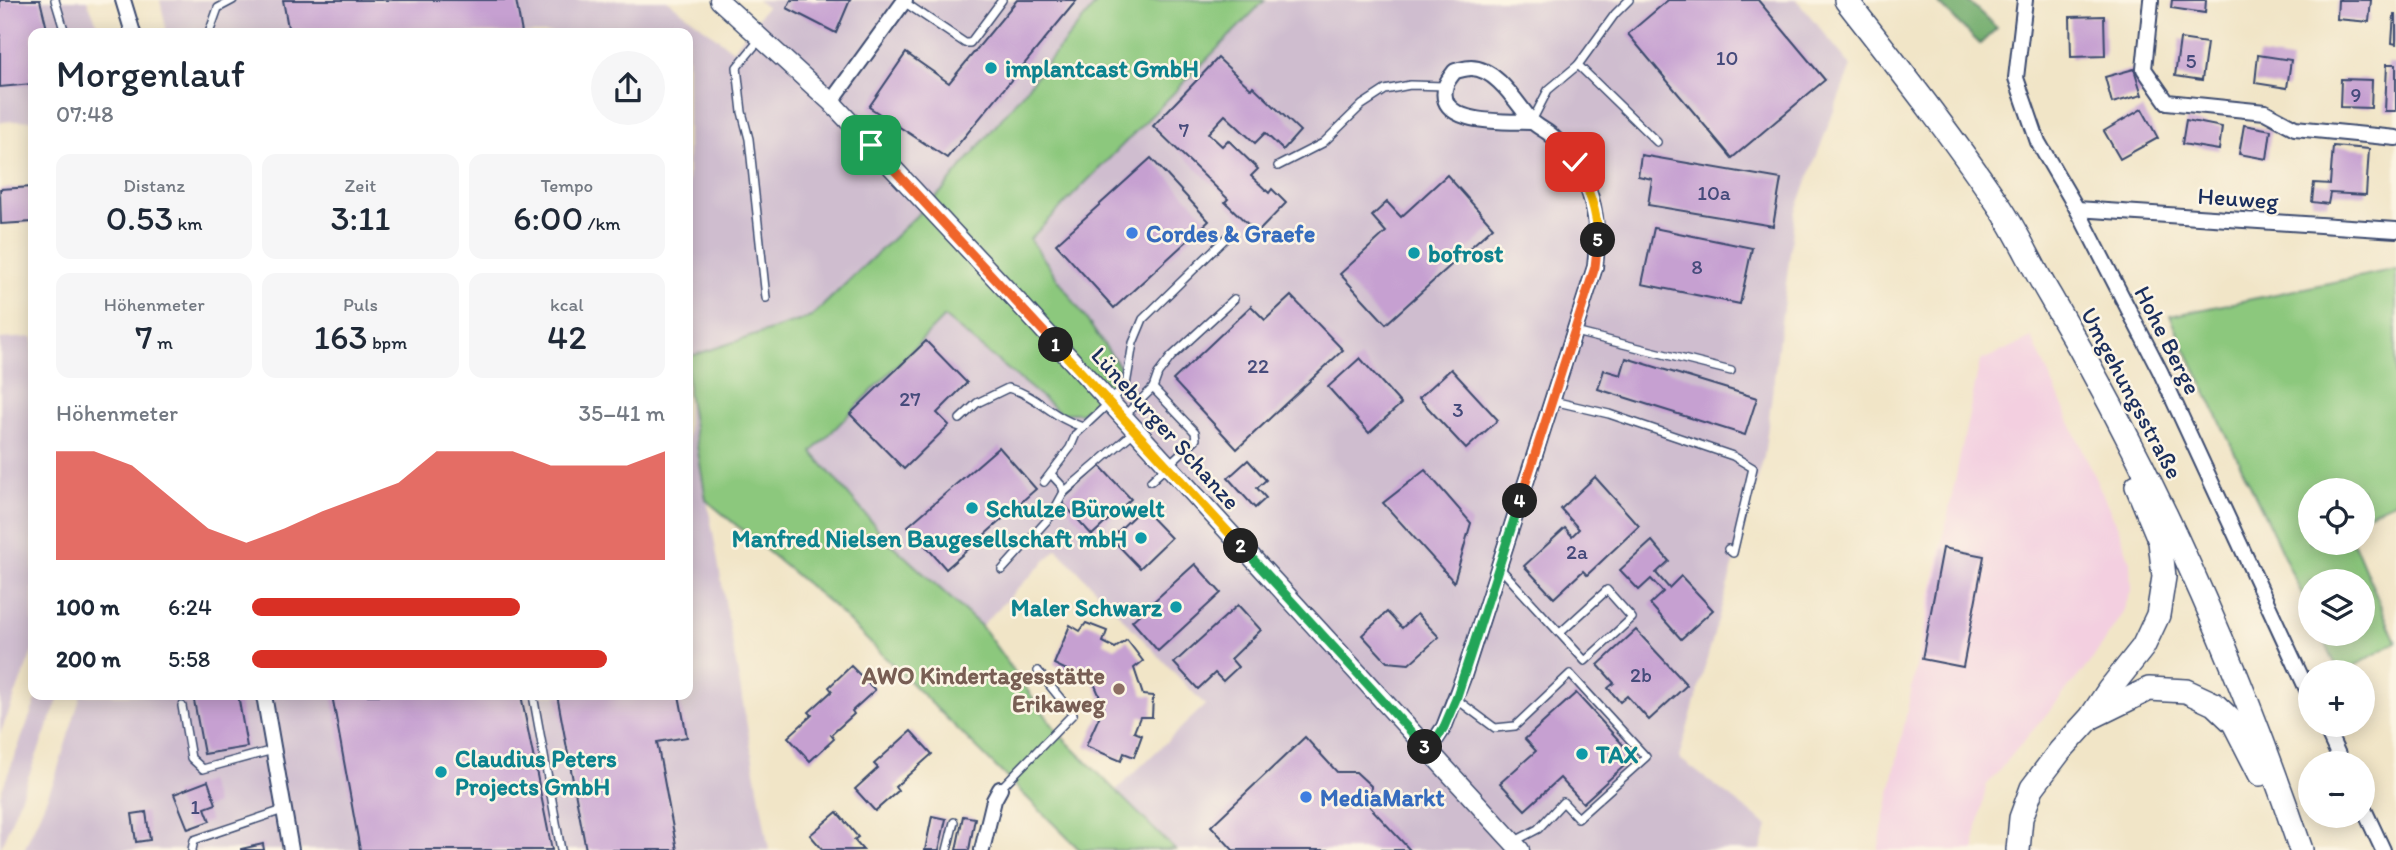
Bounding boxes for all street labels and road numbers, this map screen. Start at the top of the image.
street label: Heuweg [2196,181,2280,215]
street label: Hohe Berge [2128,281,2208,399]
street label: Umgehungsstraße [2075,302,2189,484]
street label: Lüneburger Schanze [1085,341,1247,515]

